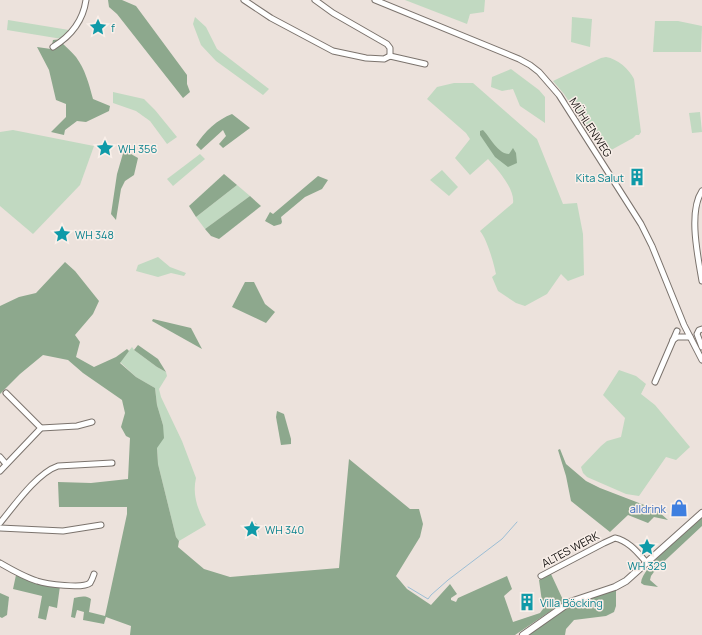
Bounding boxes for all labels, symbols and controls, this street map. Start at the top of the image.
place icon: f [88,17,108,37]
place label: f [111,20,115,35]
street label: MÜHLENWEG [566,94,616,160]
place icon: WH 356 [95,138,115,158]
place label: WH 356 [118,141,157,156]
building icon: Kita Salut [627,167,647,187]
place label: Kita Salut [576,170,624,185]
place icon: WH 348 [52,224,72,244]
place label: WH 348 [75,227,114,242]
shop icon: alldrink [669,498,689,518]
place label: alldrink [630,501,667,516]
place icon: WH 340 [242,519,262,539]
place label: WH 340 [265,522,304,537]
street label: ALTES WERK [539,527,602,570]
place icon: WH 329 [637,537,657,557]
place label: WH 329 [627,558,667,573]
building icon: Villa Böcking [517,592,537,612]
place label: Villa Böcking [540,595,603,610]

